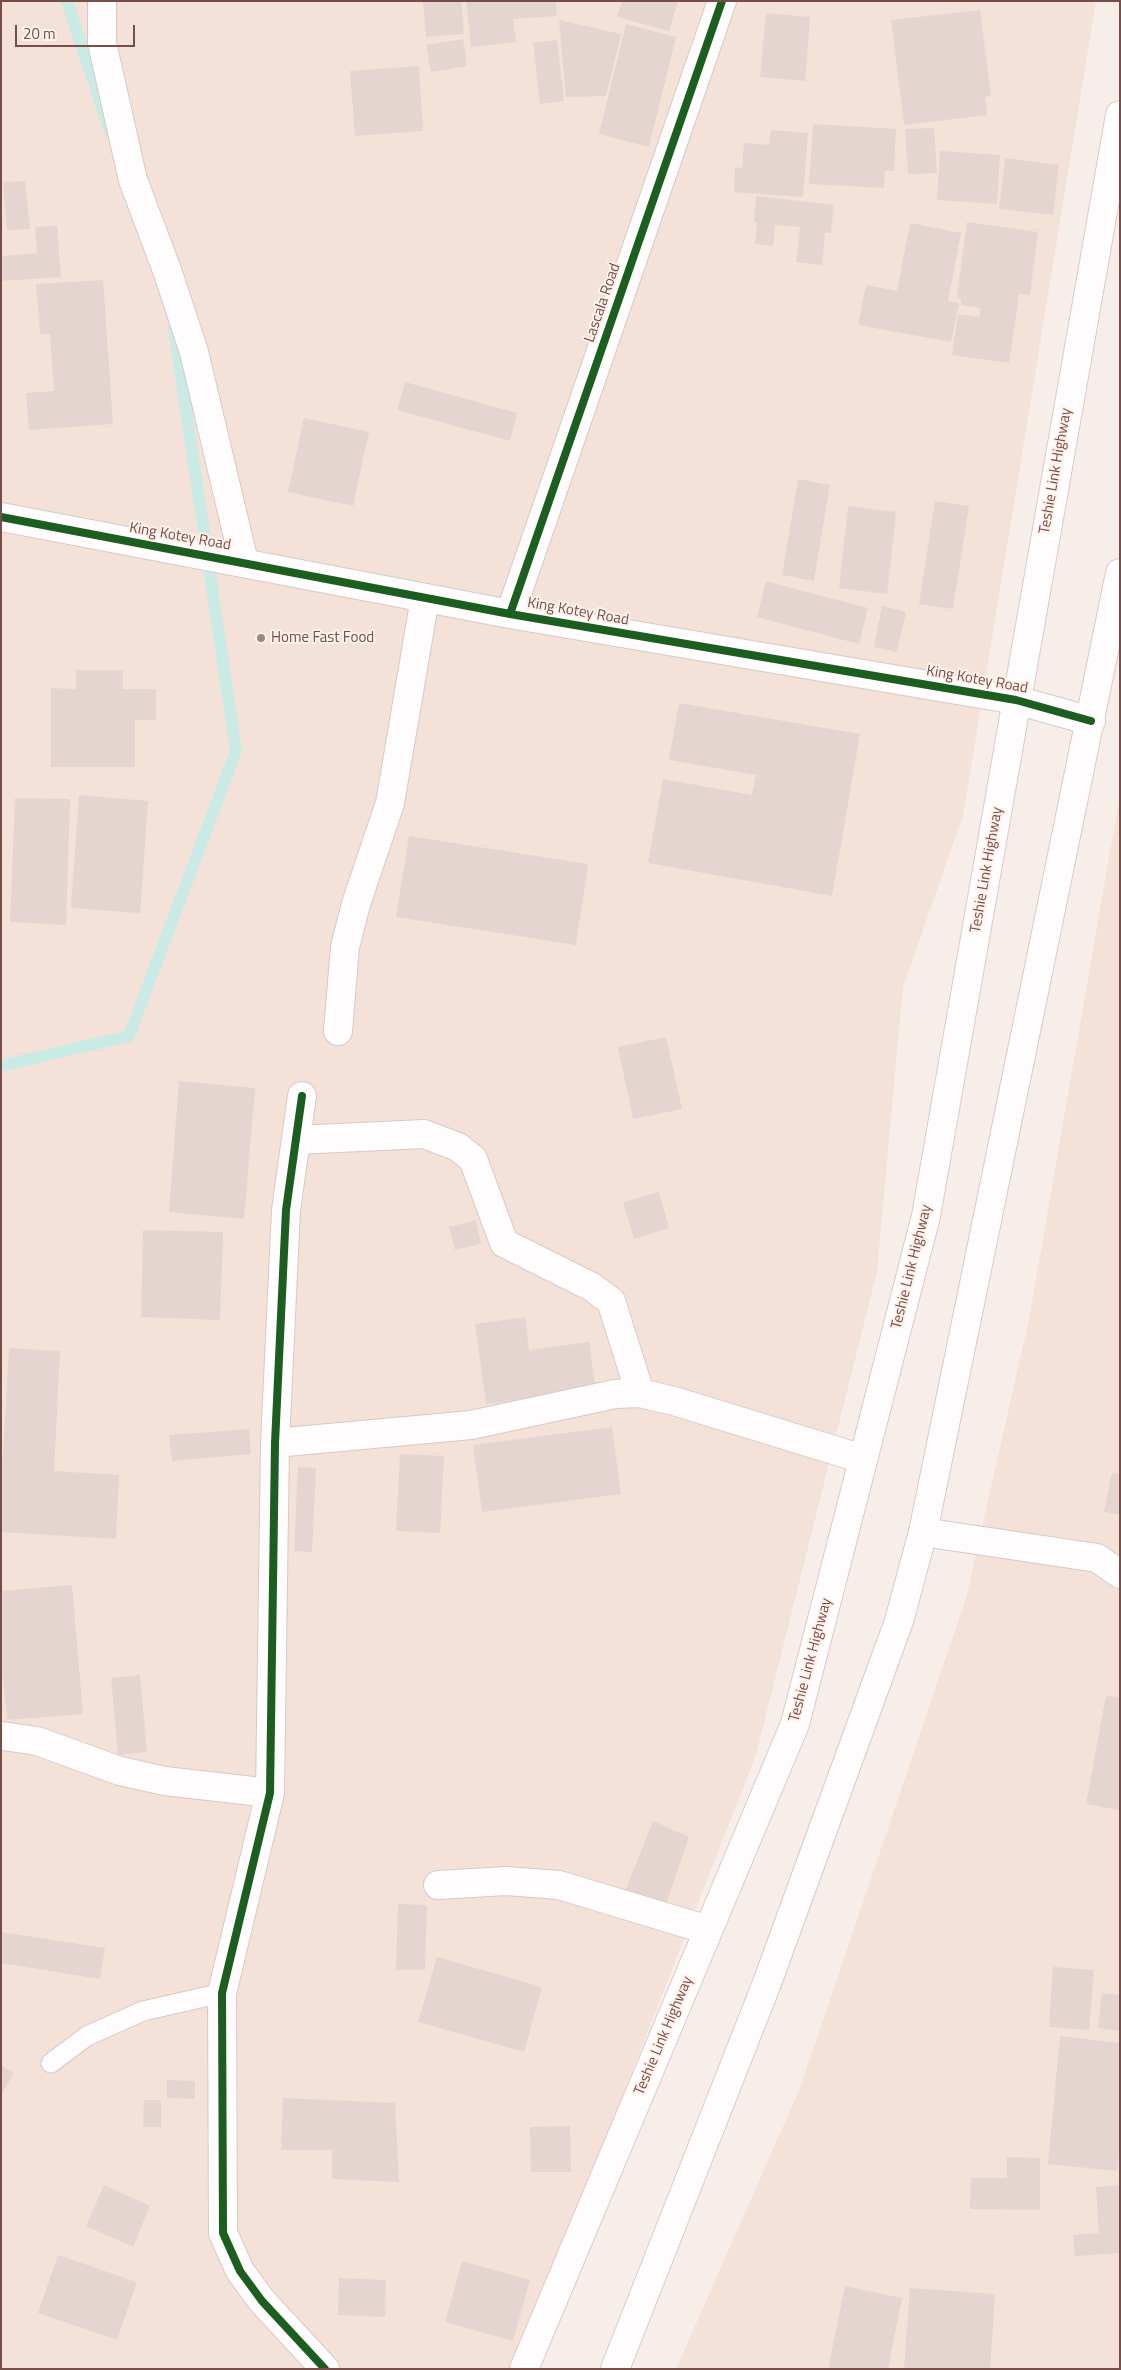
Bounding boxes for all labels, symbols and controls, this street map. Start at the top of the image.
scale bar [18,15,138,47]
text: 20 m [23,22,56,45]
street label: Lascala Road [581,261,625,345]
street label: Teshie Link Highway [1036,407,1076,535]
street label: King Kotey Road [128,519,232,555]
street label: King Kotey Road [526,594,630,630]
place label: Home Fast Food [271,629,374,647]
marker: Home Fast Food [255,632,267,644]
street label: King Kotey Road [925,662,1029,698]
street label: Teshie Link Highway [967,806,1007,934]
street label: Teshie Link Highway [888,1203,936,1331]
street label: Teshie Link Highway [786,1596,836,1724]
street label: Teshie Link Highway [631,1974,697,2098]

